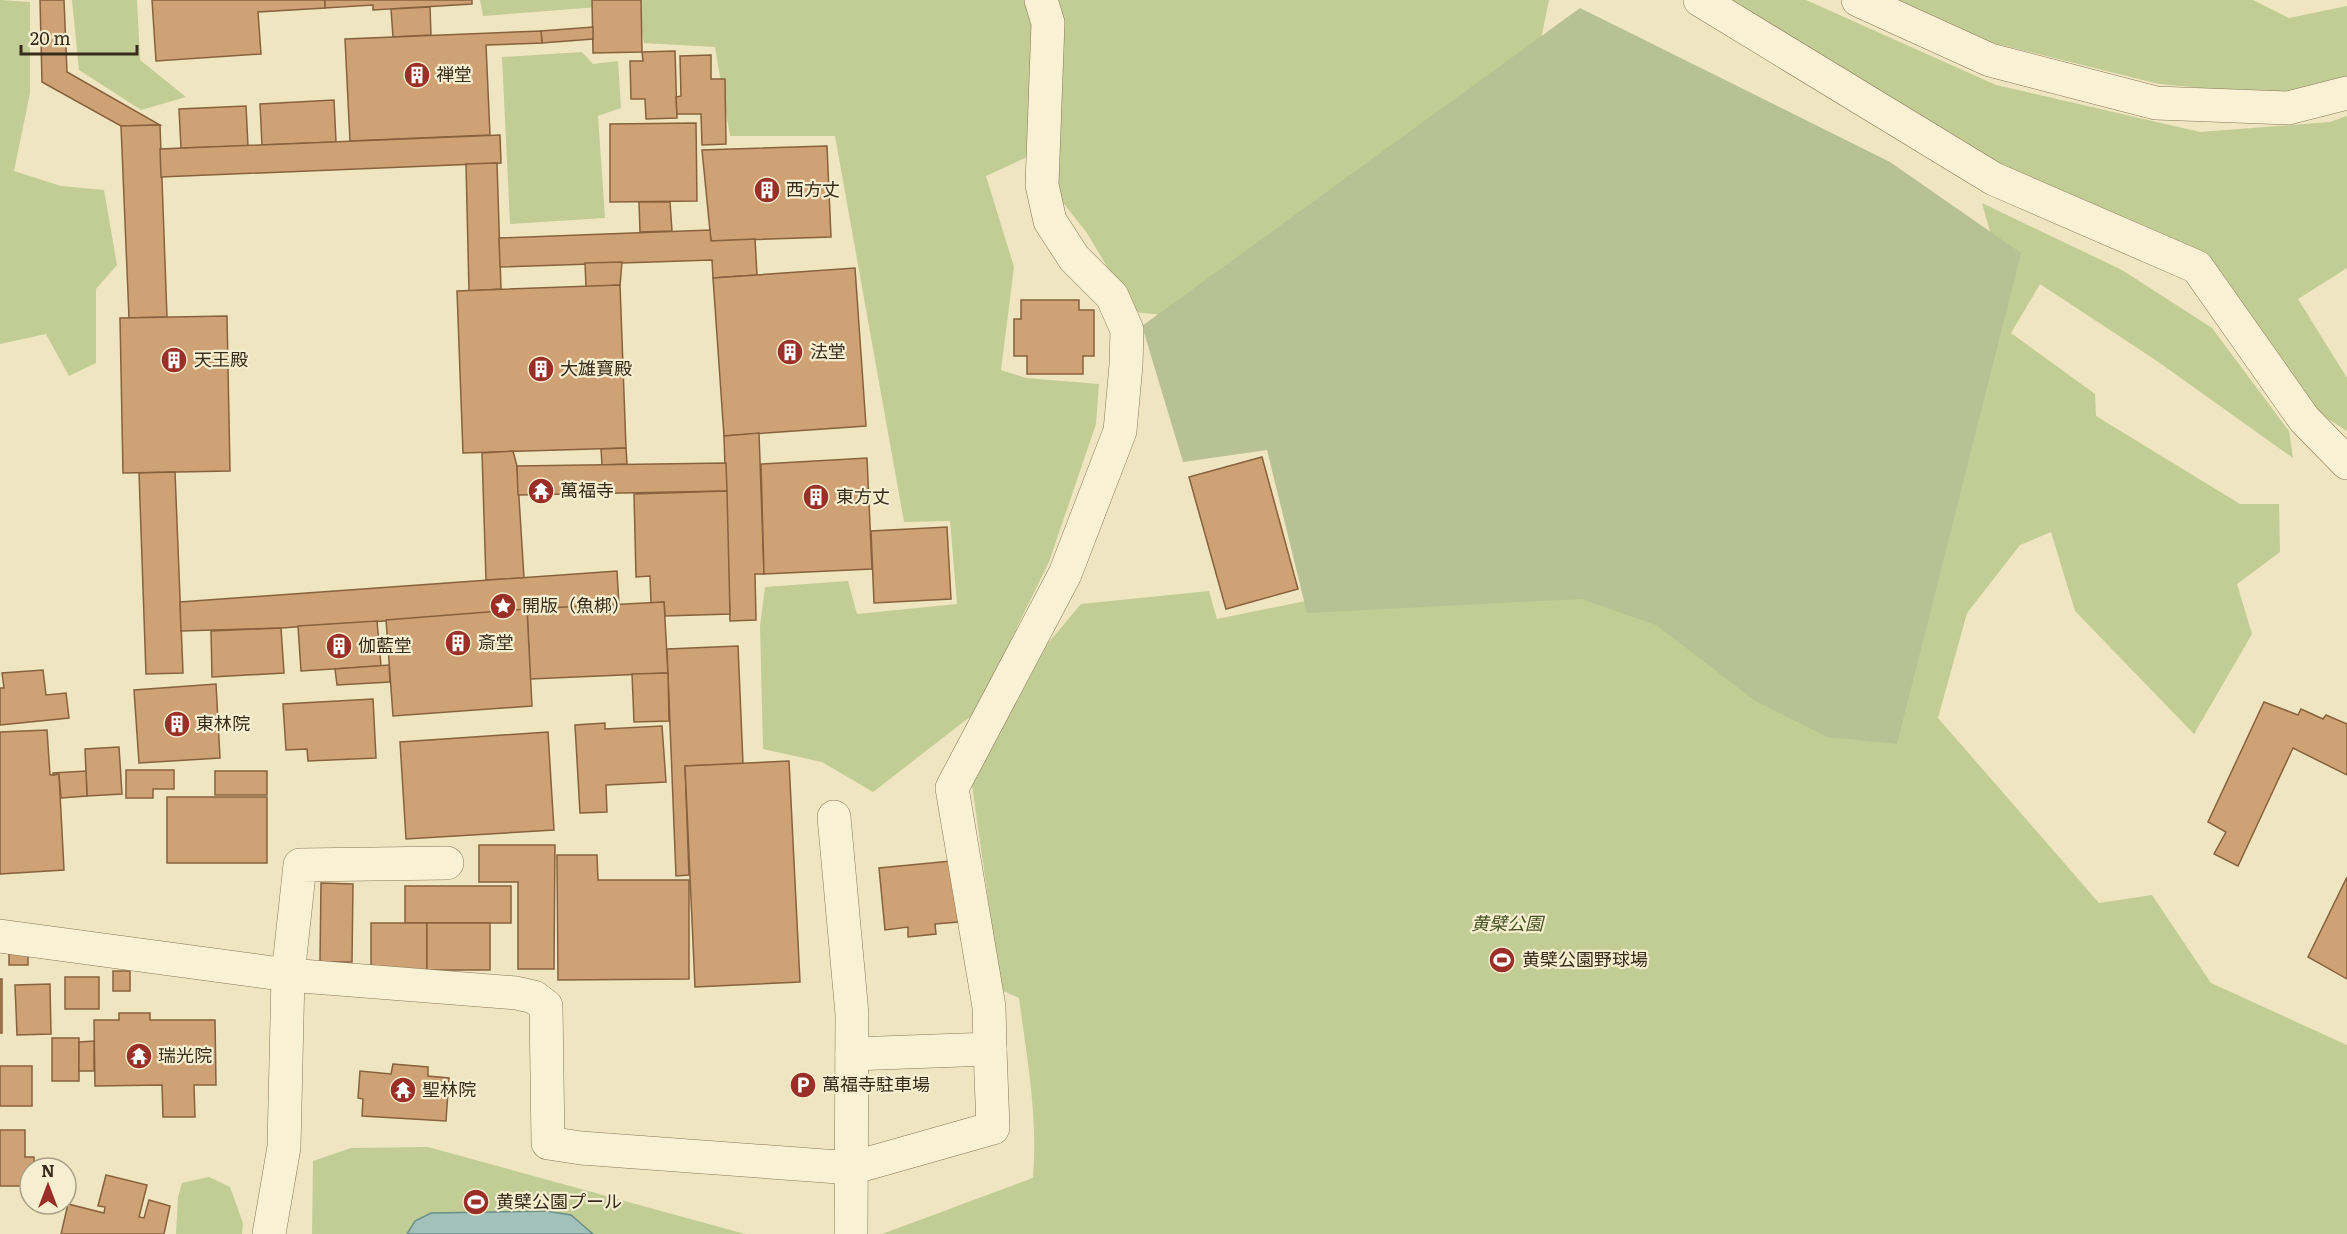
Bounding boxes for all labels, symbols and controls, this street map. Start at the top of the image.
scale bar [21,18,136,56]
text: 20 m [30,24,71,51]
building icon: 禅堂 [402,60,432,90]
place label: 禅堂 [436,60,472,87]
building icon: 西方丈 [752,175,782,205]
place label: 西方丈 [786,175,840,202]
building icon: 法堂 [775,337,805,367]
place label: 法堂 [810,337,846,364]
building icon: 天王殿 [159,345,189,375]
place label: 天王殿 [194,345,248,372]
building icon: 大雄寶殿 [526,354,556,384]
place label: 大雄寶殿 [560,354,632,381]
temple icon: 萬福寺 [526,476,556,506]
place label: 萬福寺 [560,476,614,503]
building icon: 東方丈 [801,482,831,512]
place label: 東方丈 [836,482,890,509]
place icon: 開版（魚梆） [488,591,518,621]
place label: 開版（魚梆） [522,591,630,618]
building icon: 斎堂 [443,628,473,658]
place label: 斎堂 [478,628,514,655]
building icon: 伽藍堂 [324,631,354,661]
place label: 伽藍堂 [358,631,412,658]
building icon: 東林院 [162,709,192,739]
place label: 東林院 [196,709,250,736]
park label: 黄檗公園 [1471,909,1546,936]
sports icon: 黄檗公園野球場 [1487,945,1517,975]
place label: 黄檗公園野球場 [1522,945,1648,972]
temple icon: 瑞光院 [124,1041,154,1071]
place label: 瑞光院 [158,1041,212,1068]
parking icon: 萬福寺駐車場 [788,1070,818,1100]
place label: 萬福寺駐車場 [822,1070,930,1097]
temple icon: 聖林院 [388,1075,418,1105]
place label: 聖林院 [422,1075,476,1102]
north arrow [18,1156,78,1216]
text: N [41,1158,55,1182]
sports icon: 黄檗公園プール [461,1187,491,1217]
place label: 黄檗公園プール [496,1187,622,1214]

